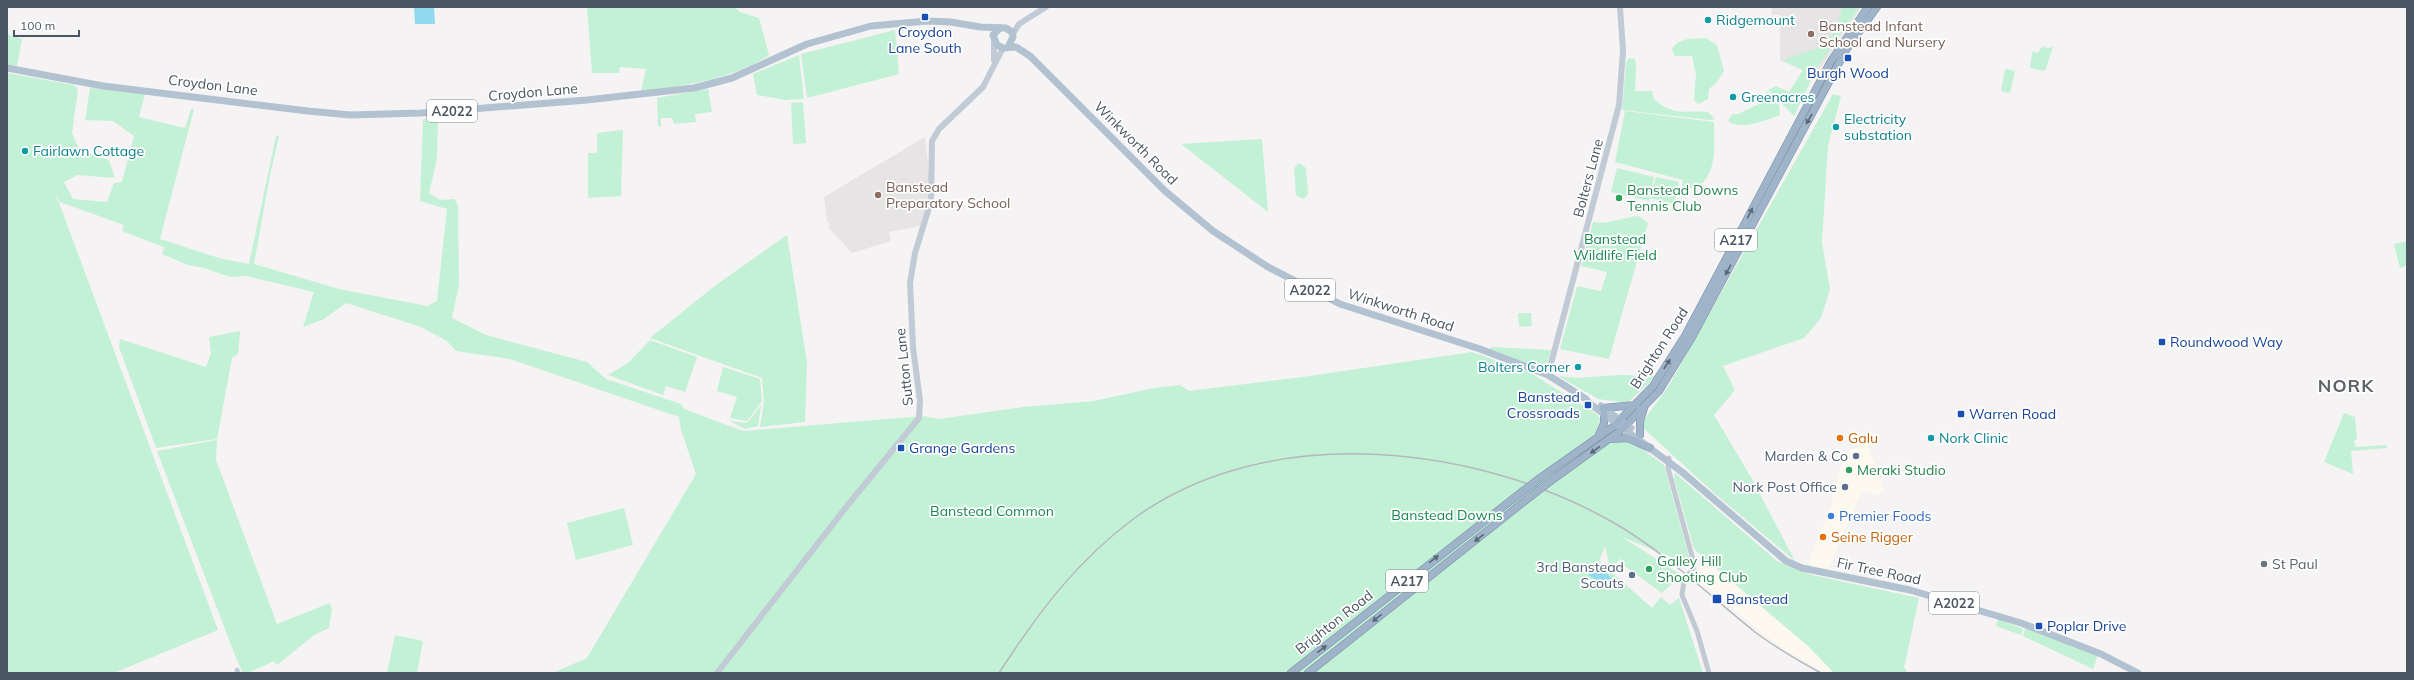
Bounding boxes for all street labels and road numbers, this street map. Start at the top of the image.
street label: Croydon Lane [167,71,259,99]
street label: Croydon Lane [487,79,579,105]
street label: Winkworth Road [1091,98,1181,188]
road number: A2022 [427,100,477,122]
street label: Bolters Lane [1569,137,1607,219]
road number: A217 [1715,229,1757,251]
road number: A2022 [1285,279,1335,301]
street label: Winkworth Road [1346,284,1456,336]
street label: Brighton Road [1626,304,1692,392]
street label: Sutton Lane [891,327,917,407]
street label: Fir Tree Road [1835,553,1923,589]
road number: A217 [1386,570,1428,592]
street label: Brighton Road [1292,586,1376,658]
road number: A2022 [1929,592,1979,614]

